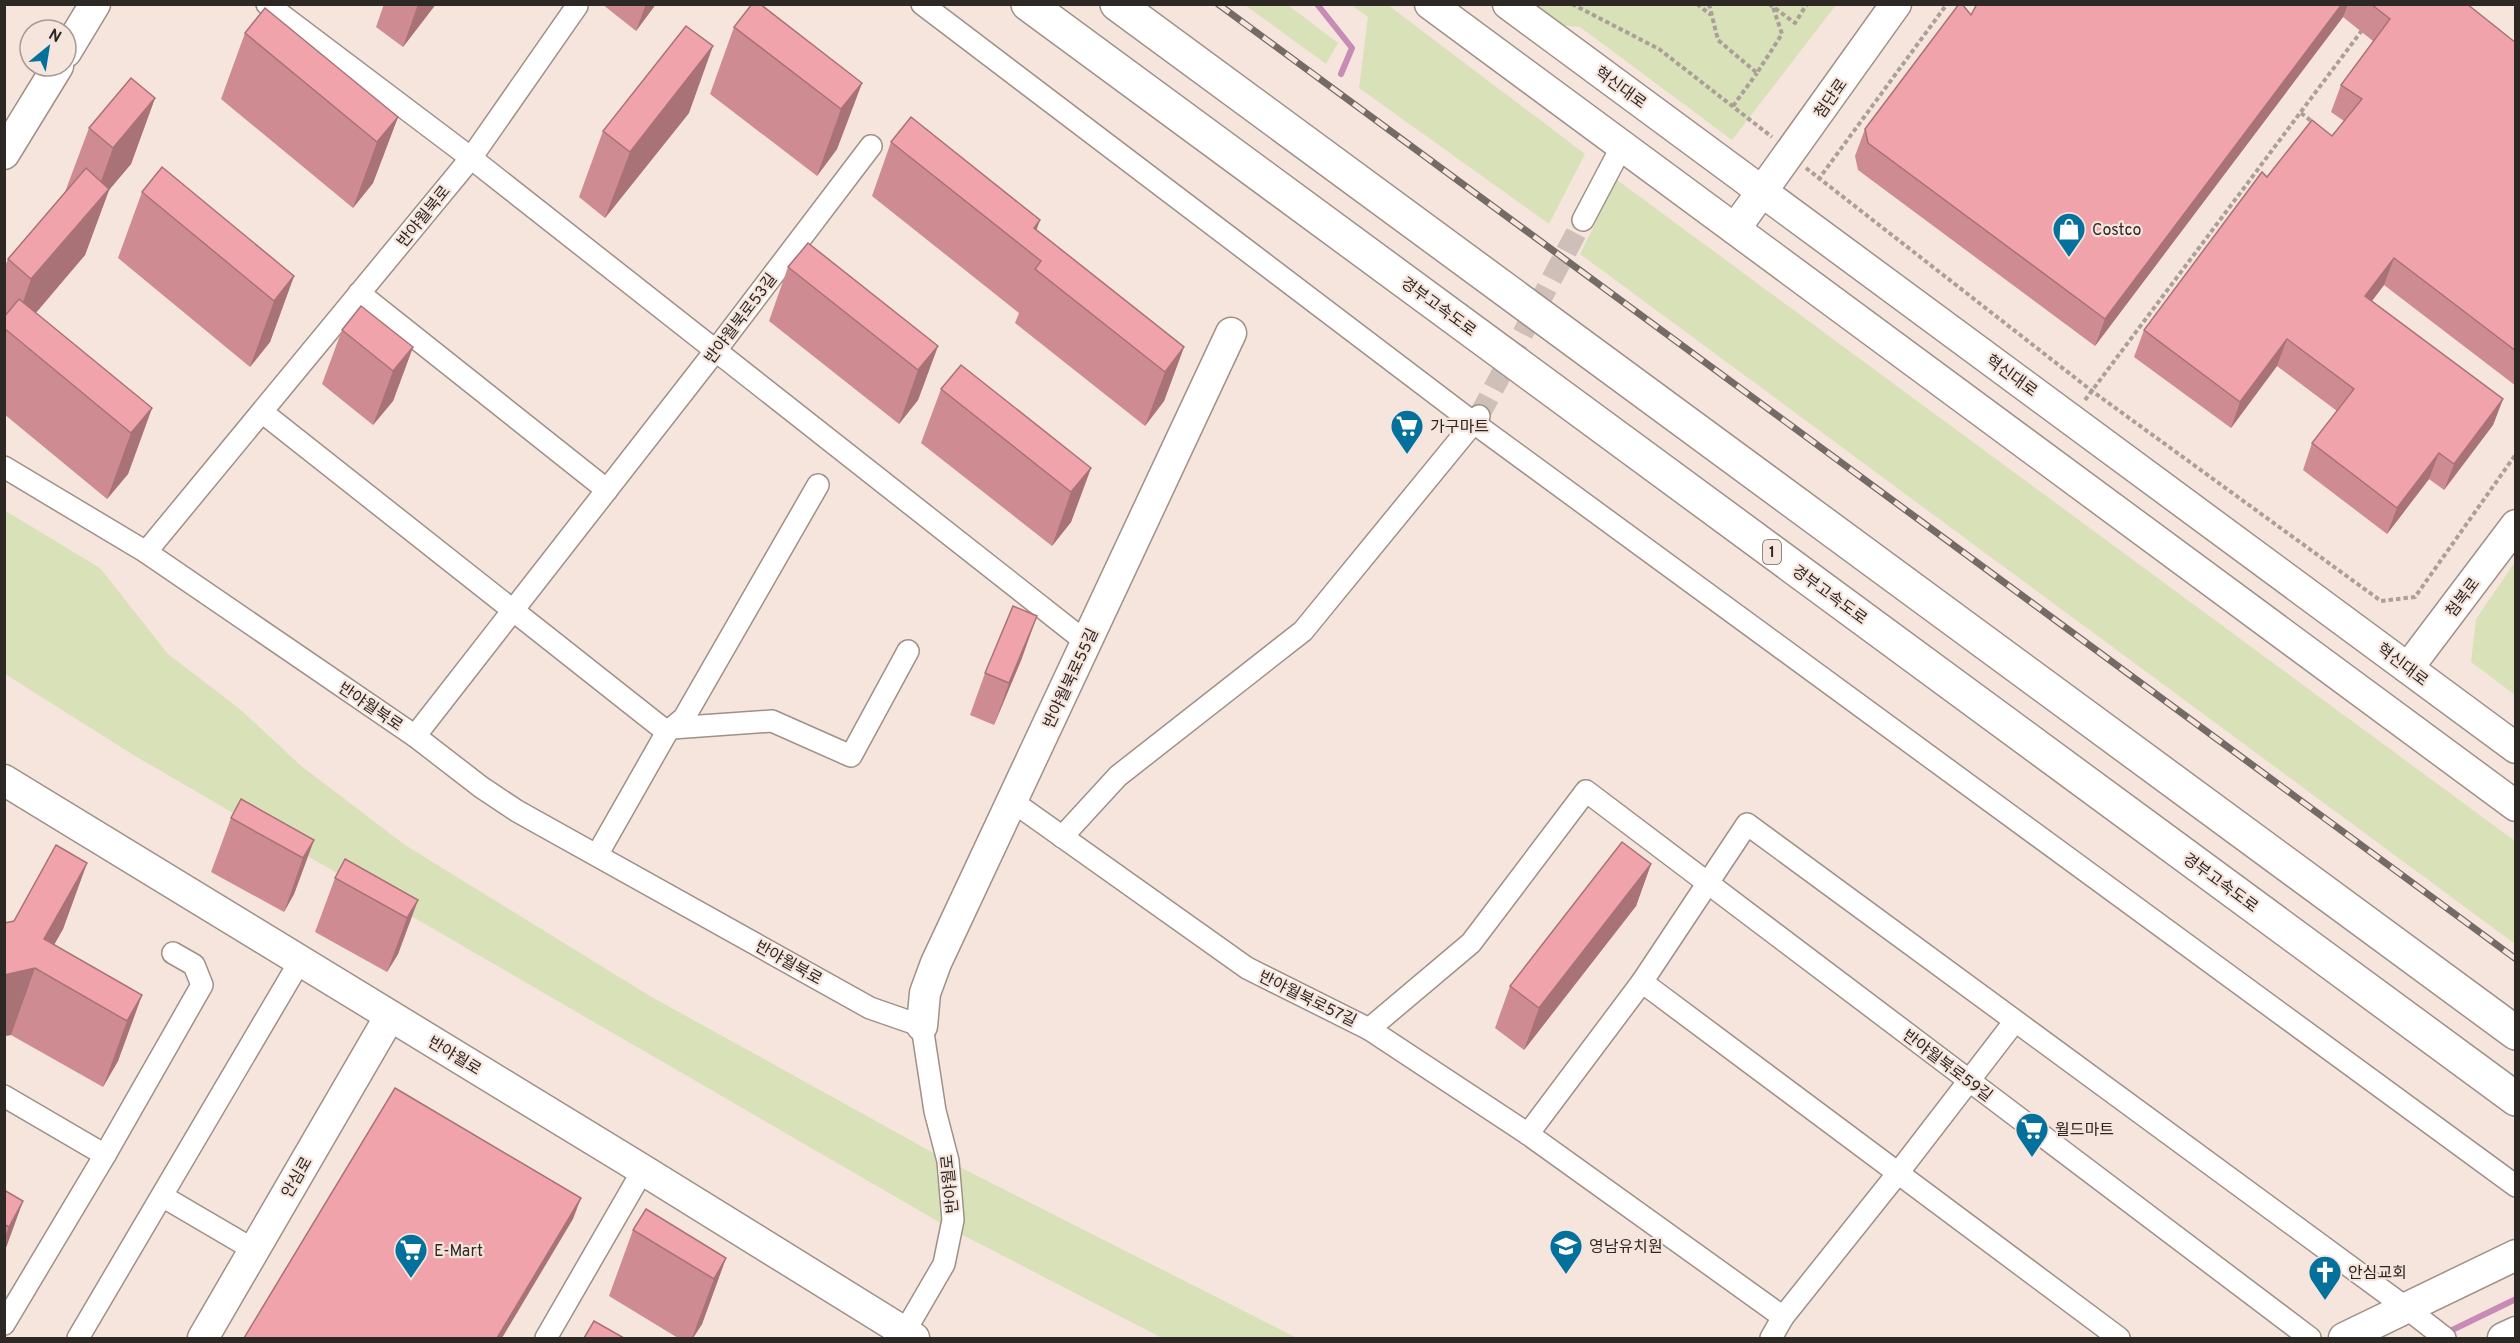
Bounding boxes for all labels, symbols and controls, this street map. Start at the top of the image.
north arrow [18,18,78,78]
text: N [45,25,64,48]
street label: 혁신대로 [1590,63,1650,114]
street label: 첨단로 [1811,75,1853,123]
street label: 반야월북로 [394,182,456,252]
shop icon: Costco [2051,211,2087,258]
place label: Costco [2092,221,2142,241]
street label: 반야월북로53길 [701,270,782,368]
street label: 경부고속도로 [1396,274,1480,342]
street label: 혁신대로 [1981,351,2041,402]
supermarket icon: 가구마트 [1389,408,1425,455]
place label: 가구마트 [1430,418,1489,438]
road number: 1 [1763,540,1781,564]
street label: 경부고속도로 [1787,562,1871,630]
street label: 첨복로 [2442,574,2485,622]
street label: 반야월북로55길 [1040,626,1104,732]
street label: 혁신대로 [2372,640,2432,691]
street label: 반야월북로 [334,679,406,737]
street label: 경부고속도로 [2178,850,2262,918]
street label: 반야월북로 [751,937,825,990]
street label: 반야월북로57길 [1255,967,1359,1032]
street label: 반야월북로59길 [1898,1026,1996,1107]
street label: 반야월로 [424,1033,485,1081]
supermarket icon: 월드마트 [2014,1111,2050,1158]
place label: 월드마트 [2055,1121,2114,1141]
street label: 반야월로 [938,1153,964,1214]
street label: 안심로 [278,1154,318,1202]
school or university icon: 영남유치원 [1548,1228,1584,1275]
supermarket icon: E-Mart [393,1232,429,1279]
place label: 영남유치원 [1589,1238,1663,1258]
place label: E-Mart [434,1242,483,1262]
church icon: 안심교회 [2307,1254,2343,1301]
place label: 안심교회 [2348,1264,2407,1284]

